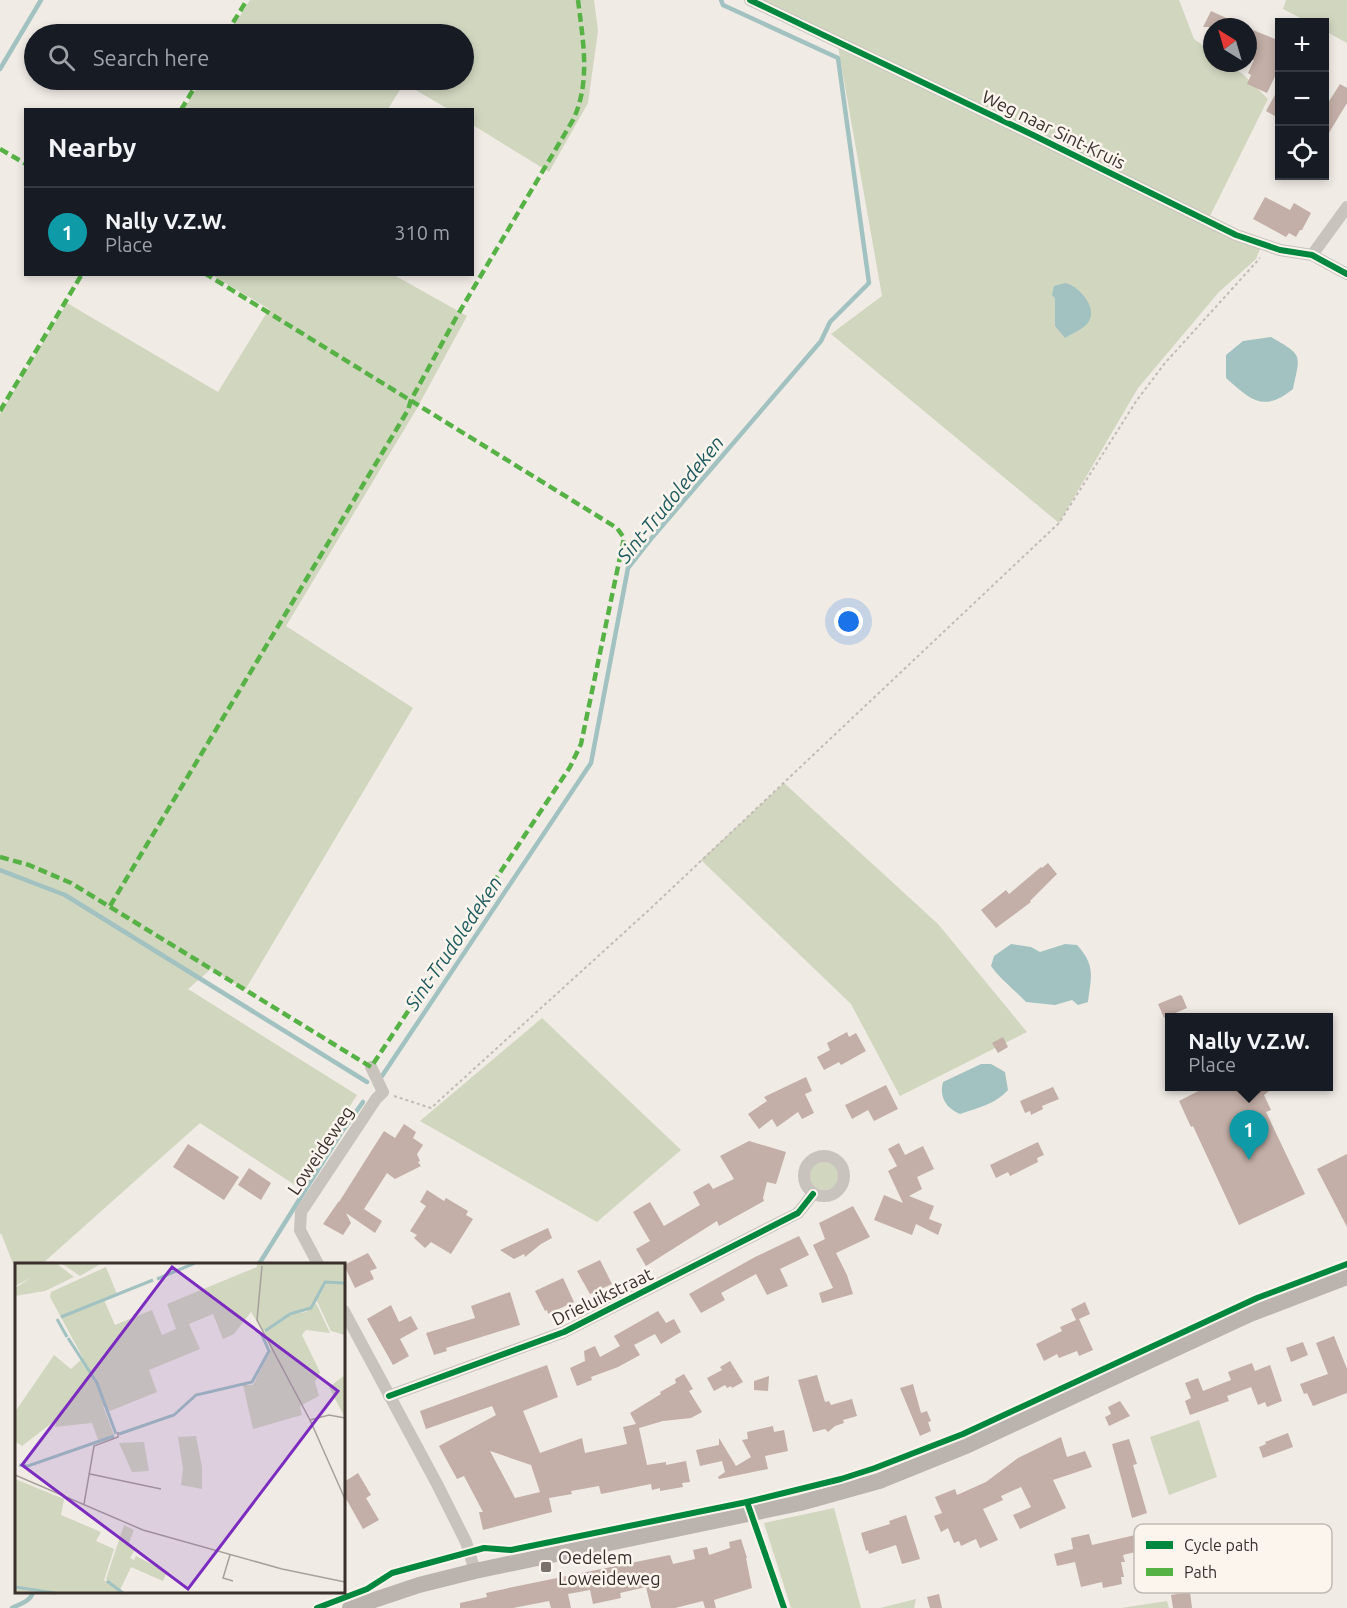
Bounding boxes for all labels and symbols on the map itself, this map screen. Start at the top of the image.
north arrow [1203,18,1257,72]
street label: Weg naar Sint-Kruis [979,86,1129,172]
water label: Sint-Trudoledeken [611,431,728,568]
your location [834,607,863,636]
water label: Sint-Trudoledeken [399,872,506,1015]
street label: Loweideweg [283,1102,357,1198]
pin: 1 [1230,1110,1268,1160]
inset map [15,1263,345,1593]
street label: Drieluikstraat [548,1263,656,1329]
legend [1134,1524,1332,1593]
text: Cycle path [1184,1536,1259,1554]
place label: Oedelem Loweideweg [558,1547,661,1588]
marker: Oedelem Loweideweg [539,1560,553,1574]
text: Path [1184,1563,1217,1581]

